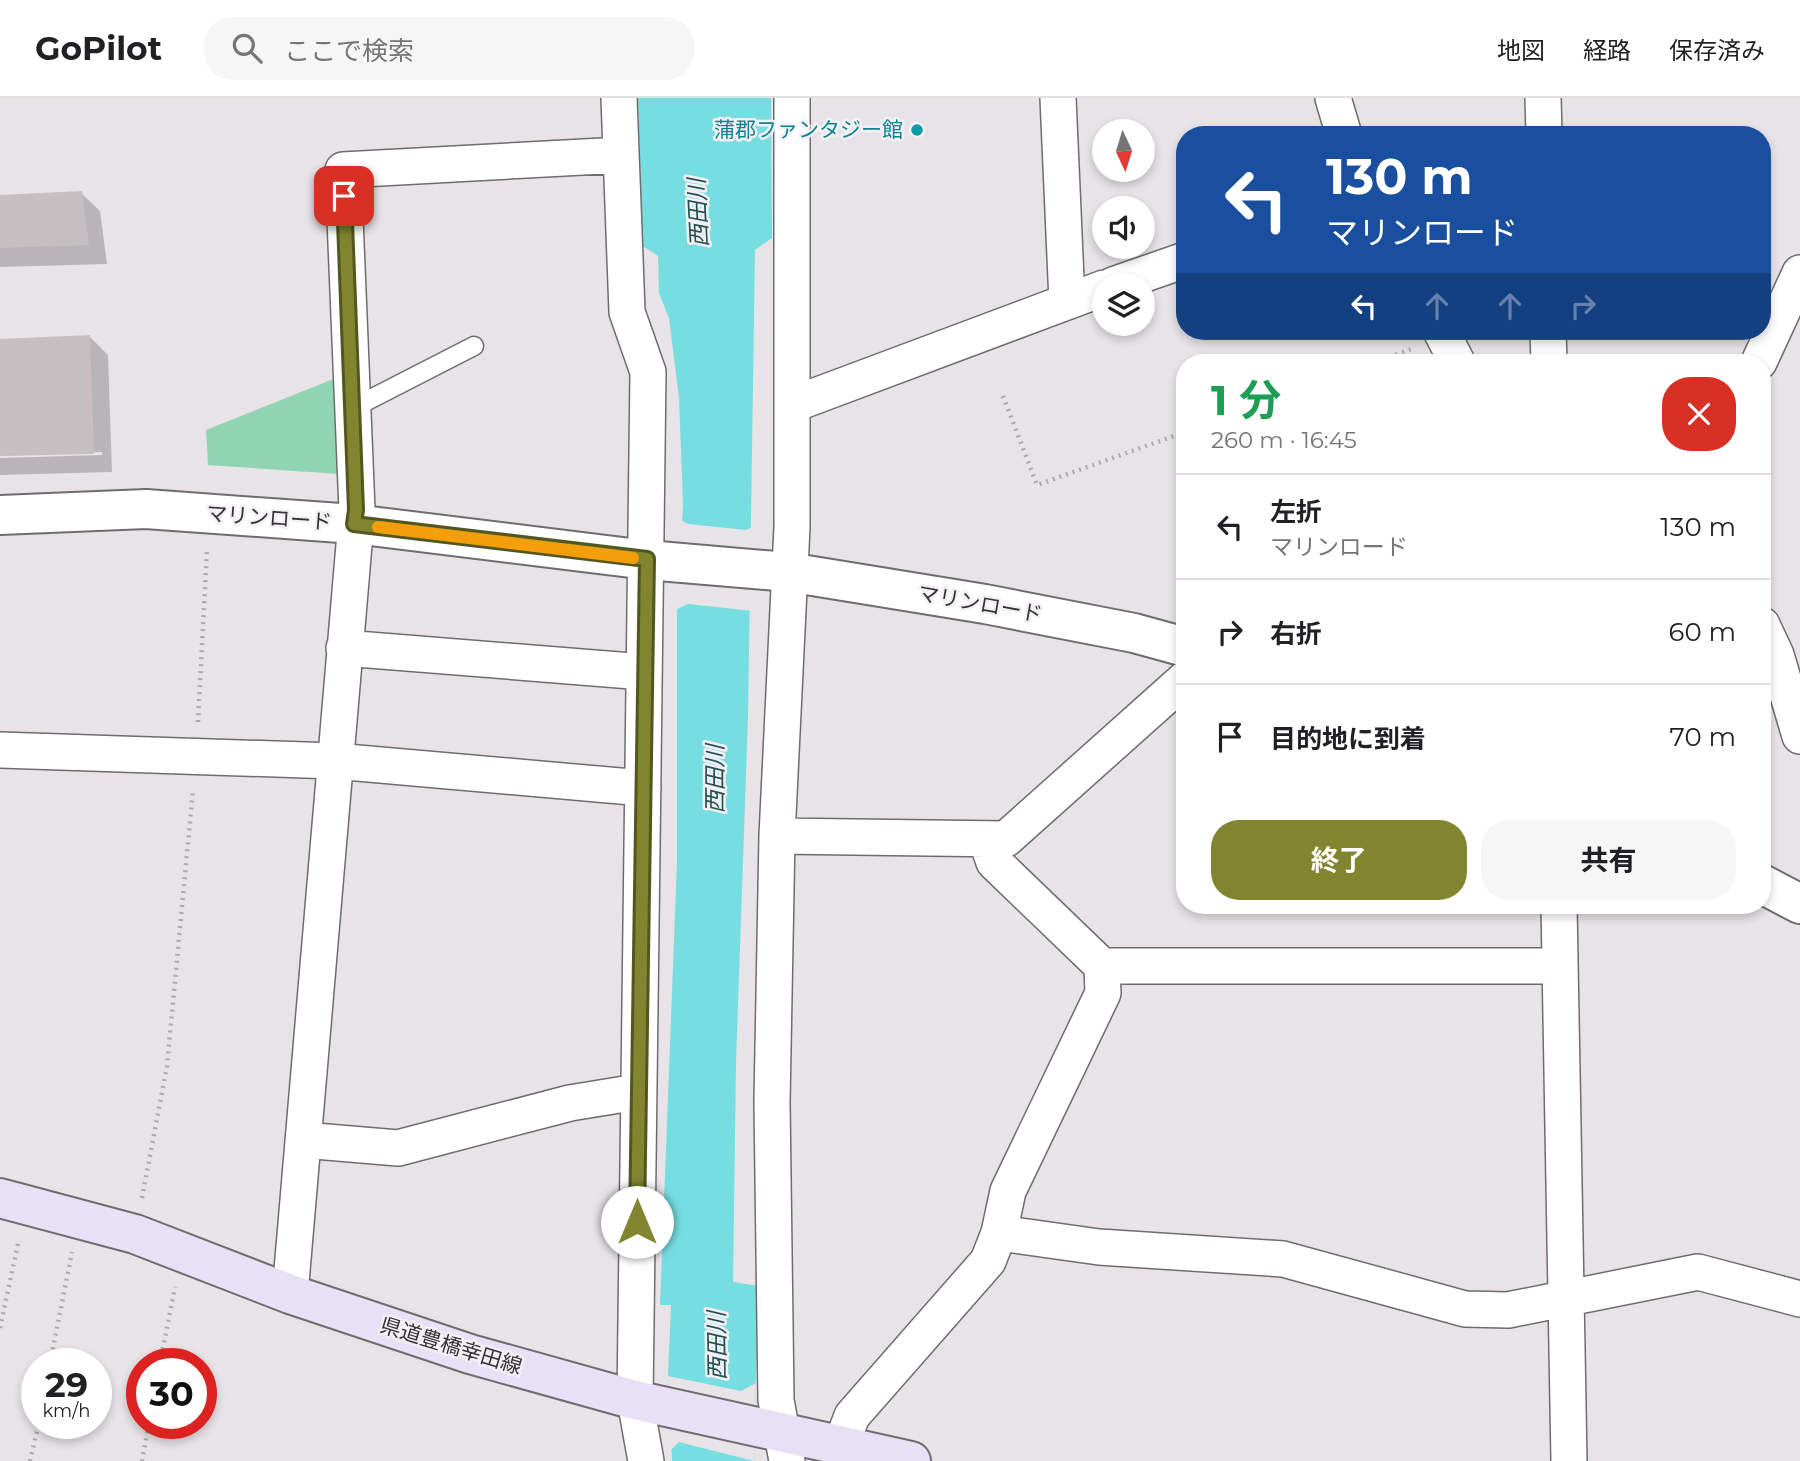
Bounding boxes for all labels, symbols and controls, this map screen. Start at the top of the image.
search box [204,17,694,80]
text: GoPilot [35,28,162,68]
icon: search [228,29,266,67]
text: ここで検索 [284,35,414,67]
text: 地図 [1497,36,1545,65]
text: 経路 [1583,36,1631,65]
text: 保存済み [1669,36,1765,65]
place label: 蒲郡ファンタジー館 [714,117,903,142]
north arrow [1092,119,1155,182]
map controls [1092,119,1155,336]
marker: 蒲郡ファンタジー館 [909,122,925,138]
text: 130 m [1326,147,1473,206]
icon: left [1211,154,1302,245]
pin [314,166,374,226]
water label: 西田川 [682,175,714,248]
icon: arrive [325,177,363,215]
button: sound [1092,196,1155,259]
text: マリンロード [1326,213,1518,252]
button: layers [1092,273,1155,336]
icon: left [1345,287,1383,325]
icon: ahead [1418,287,1456,325]
icon: ahead [1491,287,1529,325]
icon: right [1564,287,1602,325]
text: 1 分 [1211,374,1281,426]
button: close [1662,377,1736,451]
text: 260 m · 16:45 [1211,426,1357,454]
text: 左折 [1270,496,1322,528]
street label: マリンロード [205,501,333,534]
icon: left [1211,508,1249,546]
text: 130 m [1660,511,1736,543]
text: マリンロード [1270,533,1408,561]
street label: マリンロード [916,580,1044,627]
icon: right [1211,613,1249,651]
text: 60 m [1669,616,1736,648]
text: 右折 [1270,618,1322,650]
icon: arrive [1211,718,1249,756]
text: 70 m [1670,721,1736,753]
text: 目的地に到着 [1270,723,1426,755]
water label: 西田川 [701,742,729,814]
button: 終了 [1211,820,1467,900]
button: 共有 [1481,820,1736,900]
position arrow [600,1185,674,1259]
water label: 西田川 [702,1308,732,1381]
street label: 県道豊橋幸田線 [377,1312,525,1379]
speed limit sign: 30 [126,1348,217,1439]
text: 29 [45,1363,88,1406]
text: km/h [42,1400,91,1422]

